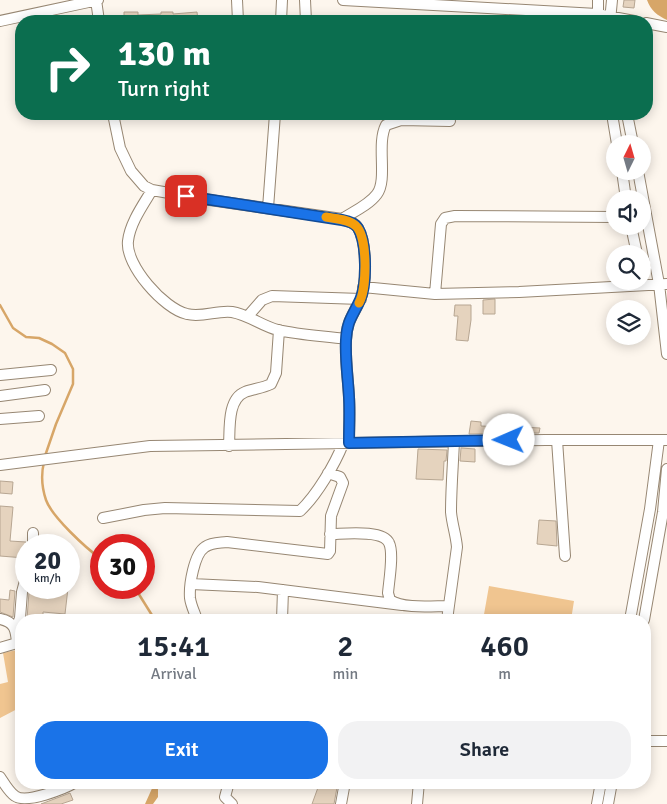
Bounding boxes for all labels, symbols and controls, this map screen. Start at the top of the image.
text: 130 m [118,32,211,75]
icon: right [35,35,100,100]
text: Turn right [118,75,210,102]
north arrow [606,135,651,180]
map controls [606,135,651,345]
pin [165,175,207,217]
icon: arrive [172,182,200,210]
button: sound [606,190,651,235]
button: search [606,245,651,290]
button: layers [606,300,651,345]
position arrow [482,413,534,465]
speed limit sign: 30 [90,534,155,599]
text: 20 [34,545,61,576]
text: km/h [34,571,61,586]
text: 15:41 [137,628,210,665]
text: 2 [337,628,353,665]
text: 460 [480,628,529,665]
text: Arrival [151,664,197,684]
text: min [332,664,358,684]
text: m [498,664,511,684]
button: Exit [35,721,328,779]
button: Share [338,721,631,779]

